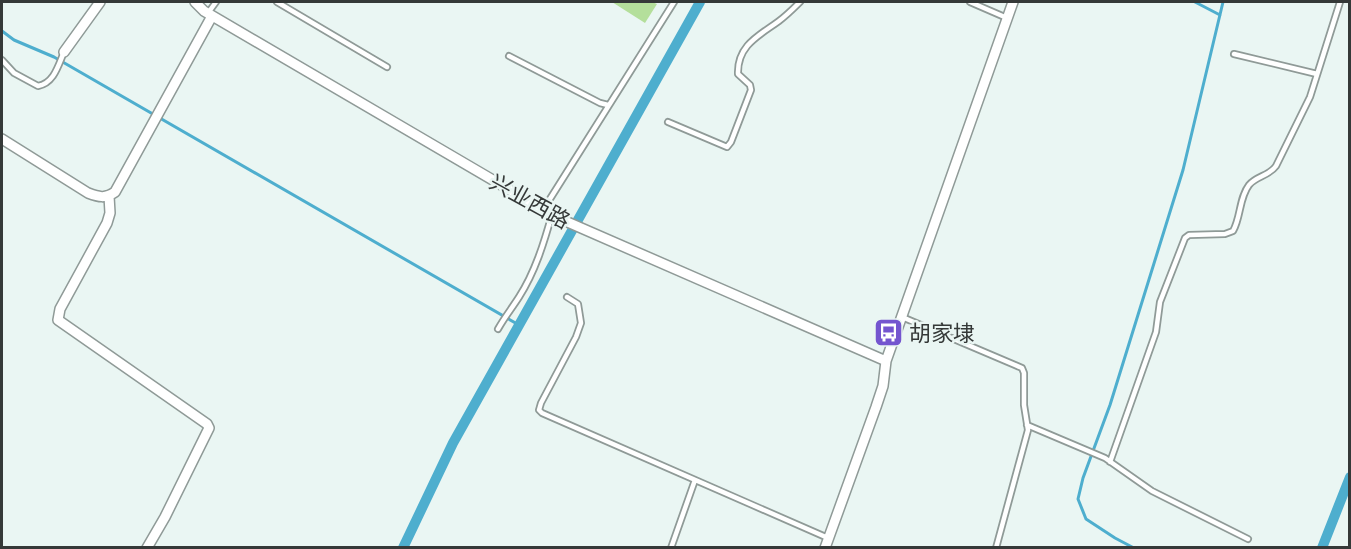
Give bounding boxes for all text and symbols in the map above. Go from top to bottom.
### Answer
street label: 兴业西路 [484,166,576,236]
bus stop icon: 胡家埭 [872,317,904,349]
place label: 胡家埭 [909,317,975,349]

